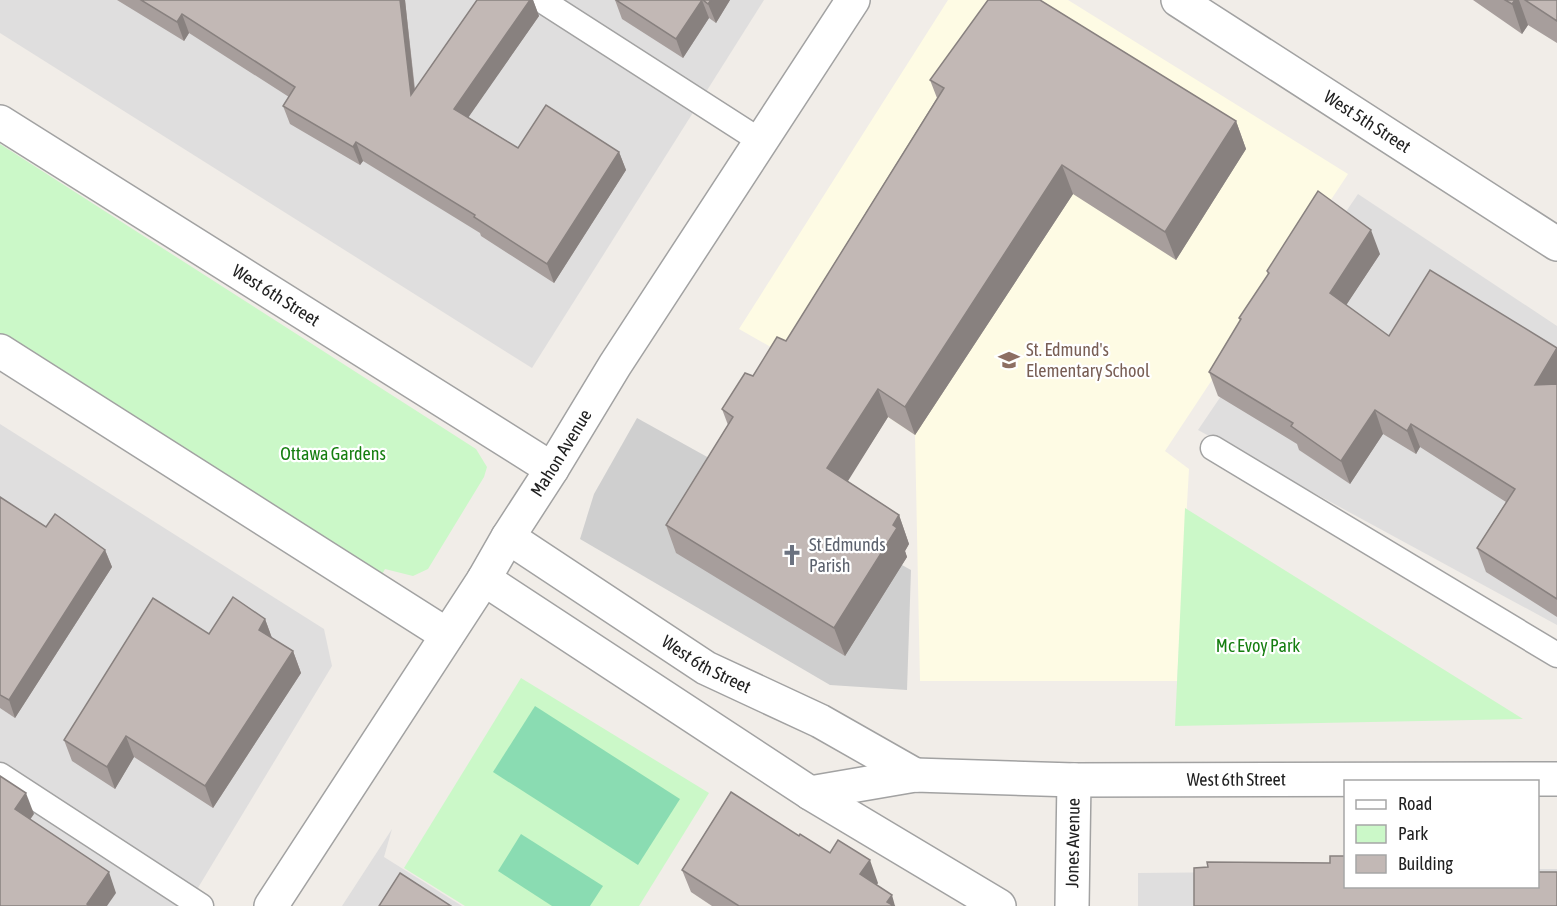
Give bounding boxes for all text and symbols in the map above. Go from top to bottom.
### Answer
street label: West 5th Street [1320,86,1415,157]
street label: West 6th Street [229,260,324,330]
place label: St. Edmund's Elementary School [1026,339,1150,381]
school or university icon: St. Edmund's Elementary School [997,348,1021,372]
street label: Mahon Avenue [526,405,596,500]
park label: Ottawa Gardens [280,443,386,464]
place label: St Edmunds Parish [809,534,886,576]
church icon: St Edmunds Parish [780,543,804,567]
street label: West 6th Street [658,631,754,697]
park label: Mc Evoy Park [1216,635,1300,656]
street label: West 6th Street [1187,769,1286,790]
legend [1344,780,1539,888]
text: Road [1398,793,1432,814]
street label: Jones Avenue [1061,798,1084,888]
text: Park [1398,823,1428,844]
text: Building [1398,853,1453,874]

